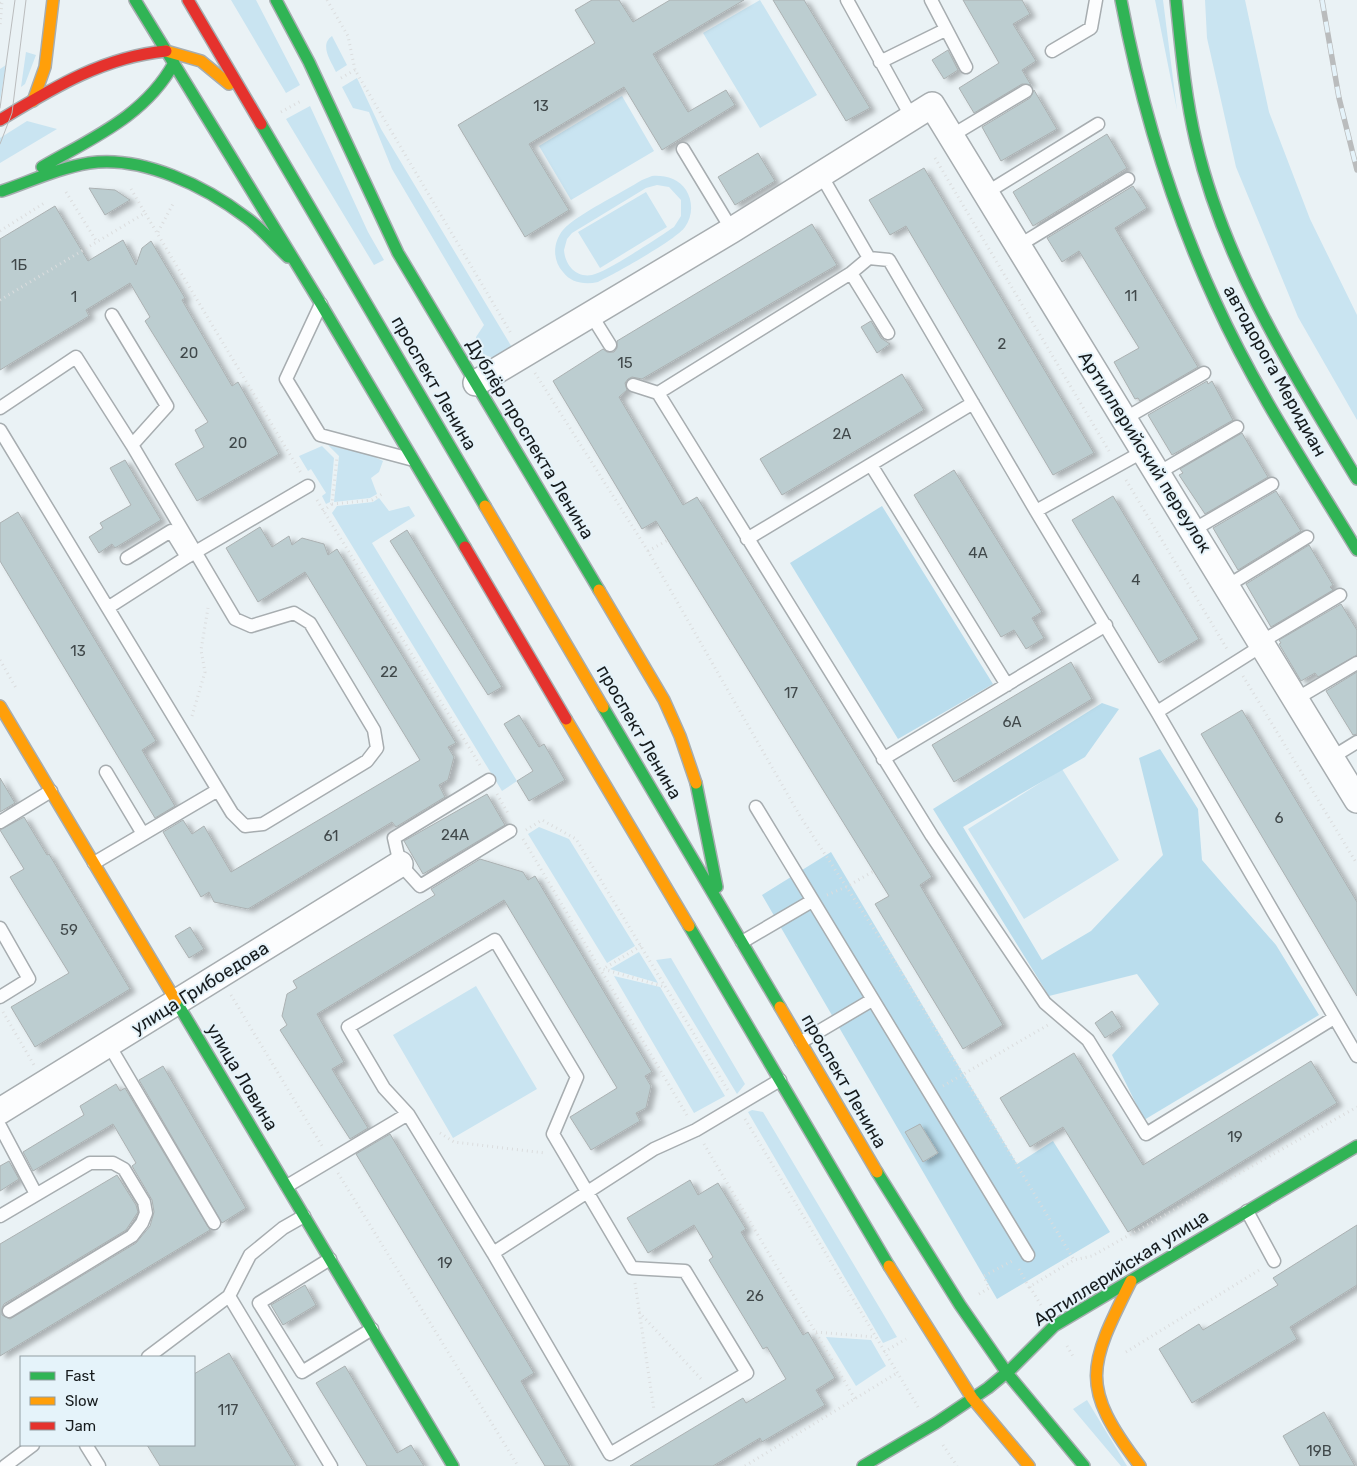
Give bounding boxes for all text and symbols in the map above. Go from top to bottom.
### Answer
house number: 13 [533,97,549,115]
house number: 1Б [11,256,27,274]
street label: автодорога Меридиан [1219,281,1331,461]
house number: 11 [1125,287,1137,305]
house number: 1 [71,288,77,306]
street label: проспект Ленина [387,312,481,454]
street label: Дублёр проспекта Ленина [461,335,599,543]
house number: 2 [998,335,1007,353]
house number: 20 [180,344,198,362]
street label: Артиллерийский переулок [1074,347,1216,557]
house number: 15 [617,354,633,372]
house number: 2А [833,425,851,443]
house number: 20 [229,434,247,452]
house number: 4А [968,544,988,562]
house number: 4 [1131,571,1141,589]
house number: 13 [70,642,86,660]
street label: проспект Ленина [592,661,686,803]
house number: 22 [380,663,398,681]
house number: 17 [784,684,798,702]
house number: 6А [1002,713,1022,731]
house number: 6 [1274,809,1284,827]
house number: 24А [441,826,469,844]
house number: 61 [323,827,339,845]
house number: 59 [60,921,78,939]
street label: улица Грибоедова [127,937,273,1039]
street label: проспект Ленина [797,1010,891,1152]
street label: улица Ловина [201,1019,283,1135]
house number: 19 [1227,1128,1243,1146]
street label: Артиллерийская улица [1029,1205,1213,1331]
house number: 19 [437,1254,453,1272]
house number: 26 [746,1287,764,1305]
legend [20,1356,195,1446]
text: Fast [65,1367,95,1385]
text: Slow [65,1392,98,1410]
house number: 117 [218,1401,239,1419]
text: Jam [65,1417,96,1435]
house number: 19В [1306,1442,1332,1460]

